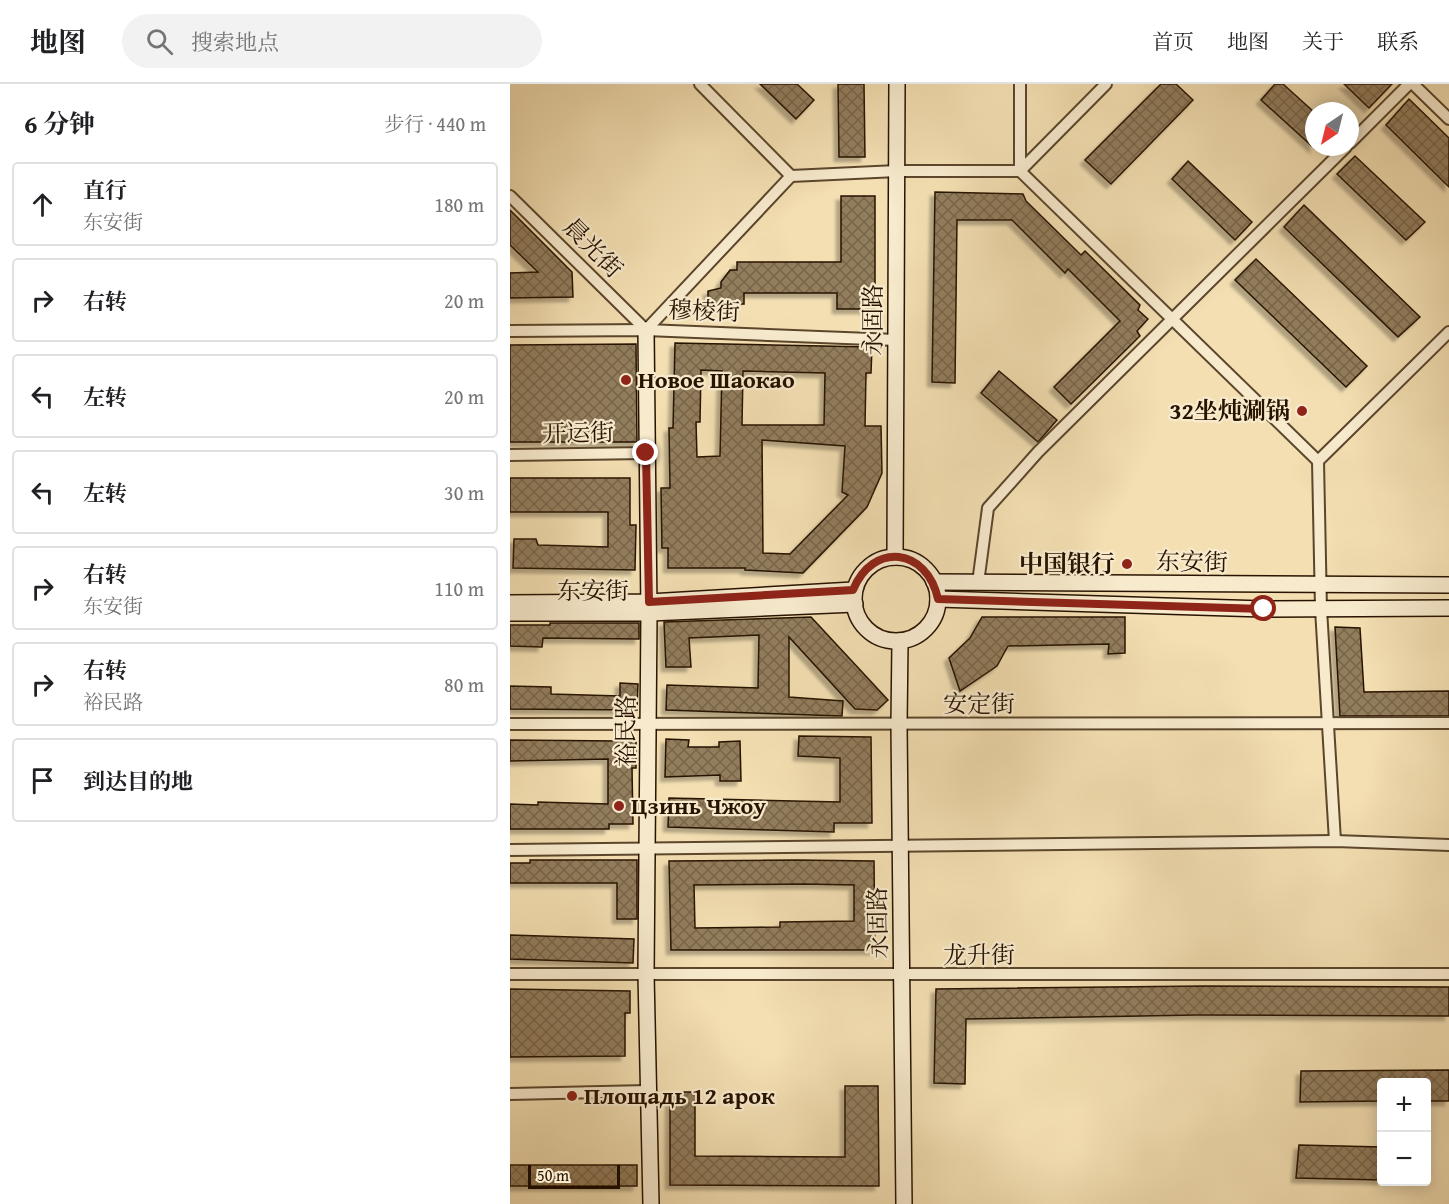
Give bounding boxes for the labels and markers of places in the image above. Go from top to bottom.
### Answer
place label: Новое Шаокао [638,362,795,397]
marker: Новое Шаокао [619,373,633,387]
place label: 32坐炖涮锅 [1169,393,1290,428]
marker: 32坐炖涮锅 [1295,404,1309,418]
place label: 中国银行 [1019,546,1115,581]
marker: 中国银行 [1120,557,1134,571]
place label: Цзинь Чжоу [631,788,766,823]
marker: Цзинь Чжоу [612,799,626,813]
place label: Площадь 12 арок [584,1078,775,1113]
marker: Площадь 12 арок [565,1089,579,1103]

